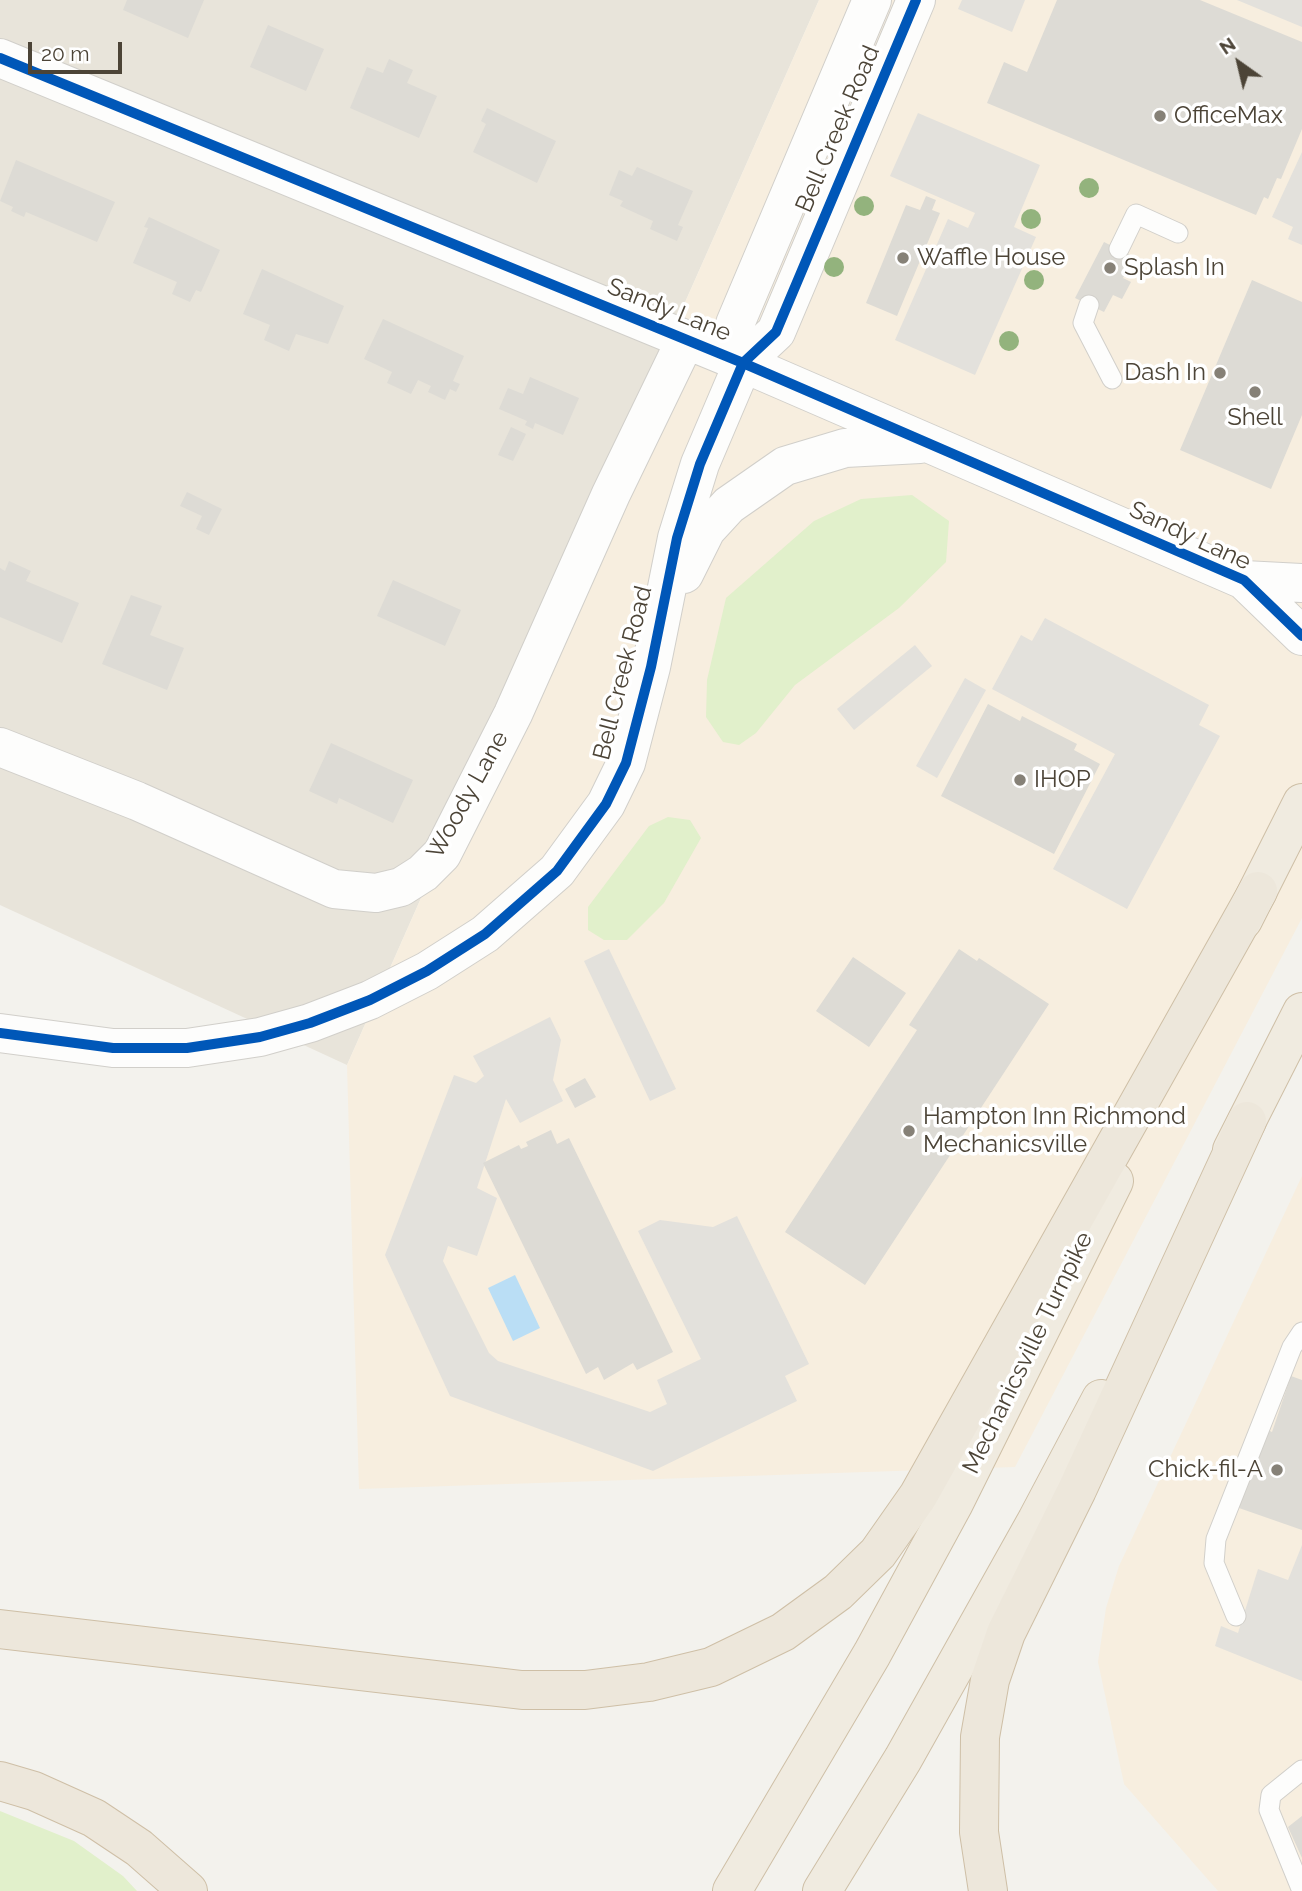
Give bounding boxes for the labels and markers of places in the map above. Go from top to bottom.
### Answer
place label: OfficeMax [1174,102,1283,130]
marker: OfficeMax [1152,108,1168,124]
place label: Waffle House [917,244,1065,272]
marker: Waffle House [895,250,911,266]
place label: Splash In [1124,254,1225,282]
marker: Splash In [1102,260,1118,276]
place label: Dash In [1124,359,1206,387]
marker: Dash In [1212,365,1228,381]
marker: Shell [1247,384,1263,400]
place label: Shell [1227,404,1283,432]
place label: IHOP [1034,766,1091,794]
marker: IHOP [1012,772,1028,788]
place label: Hampton Inn Richmond Mechanicsville [923,1103,1186,1159]
marker: Hampton Inn Richmond Mechanicsville [901,1123,917,1139]
place label: Chick-fil-A [1148,1456,1263,1484]
marker: Chick-fil-A [1269,1462,1285,1478]

